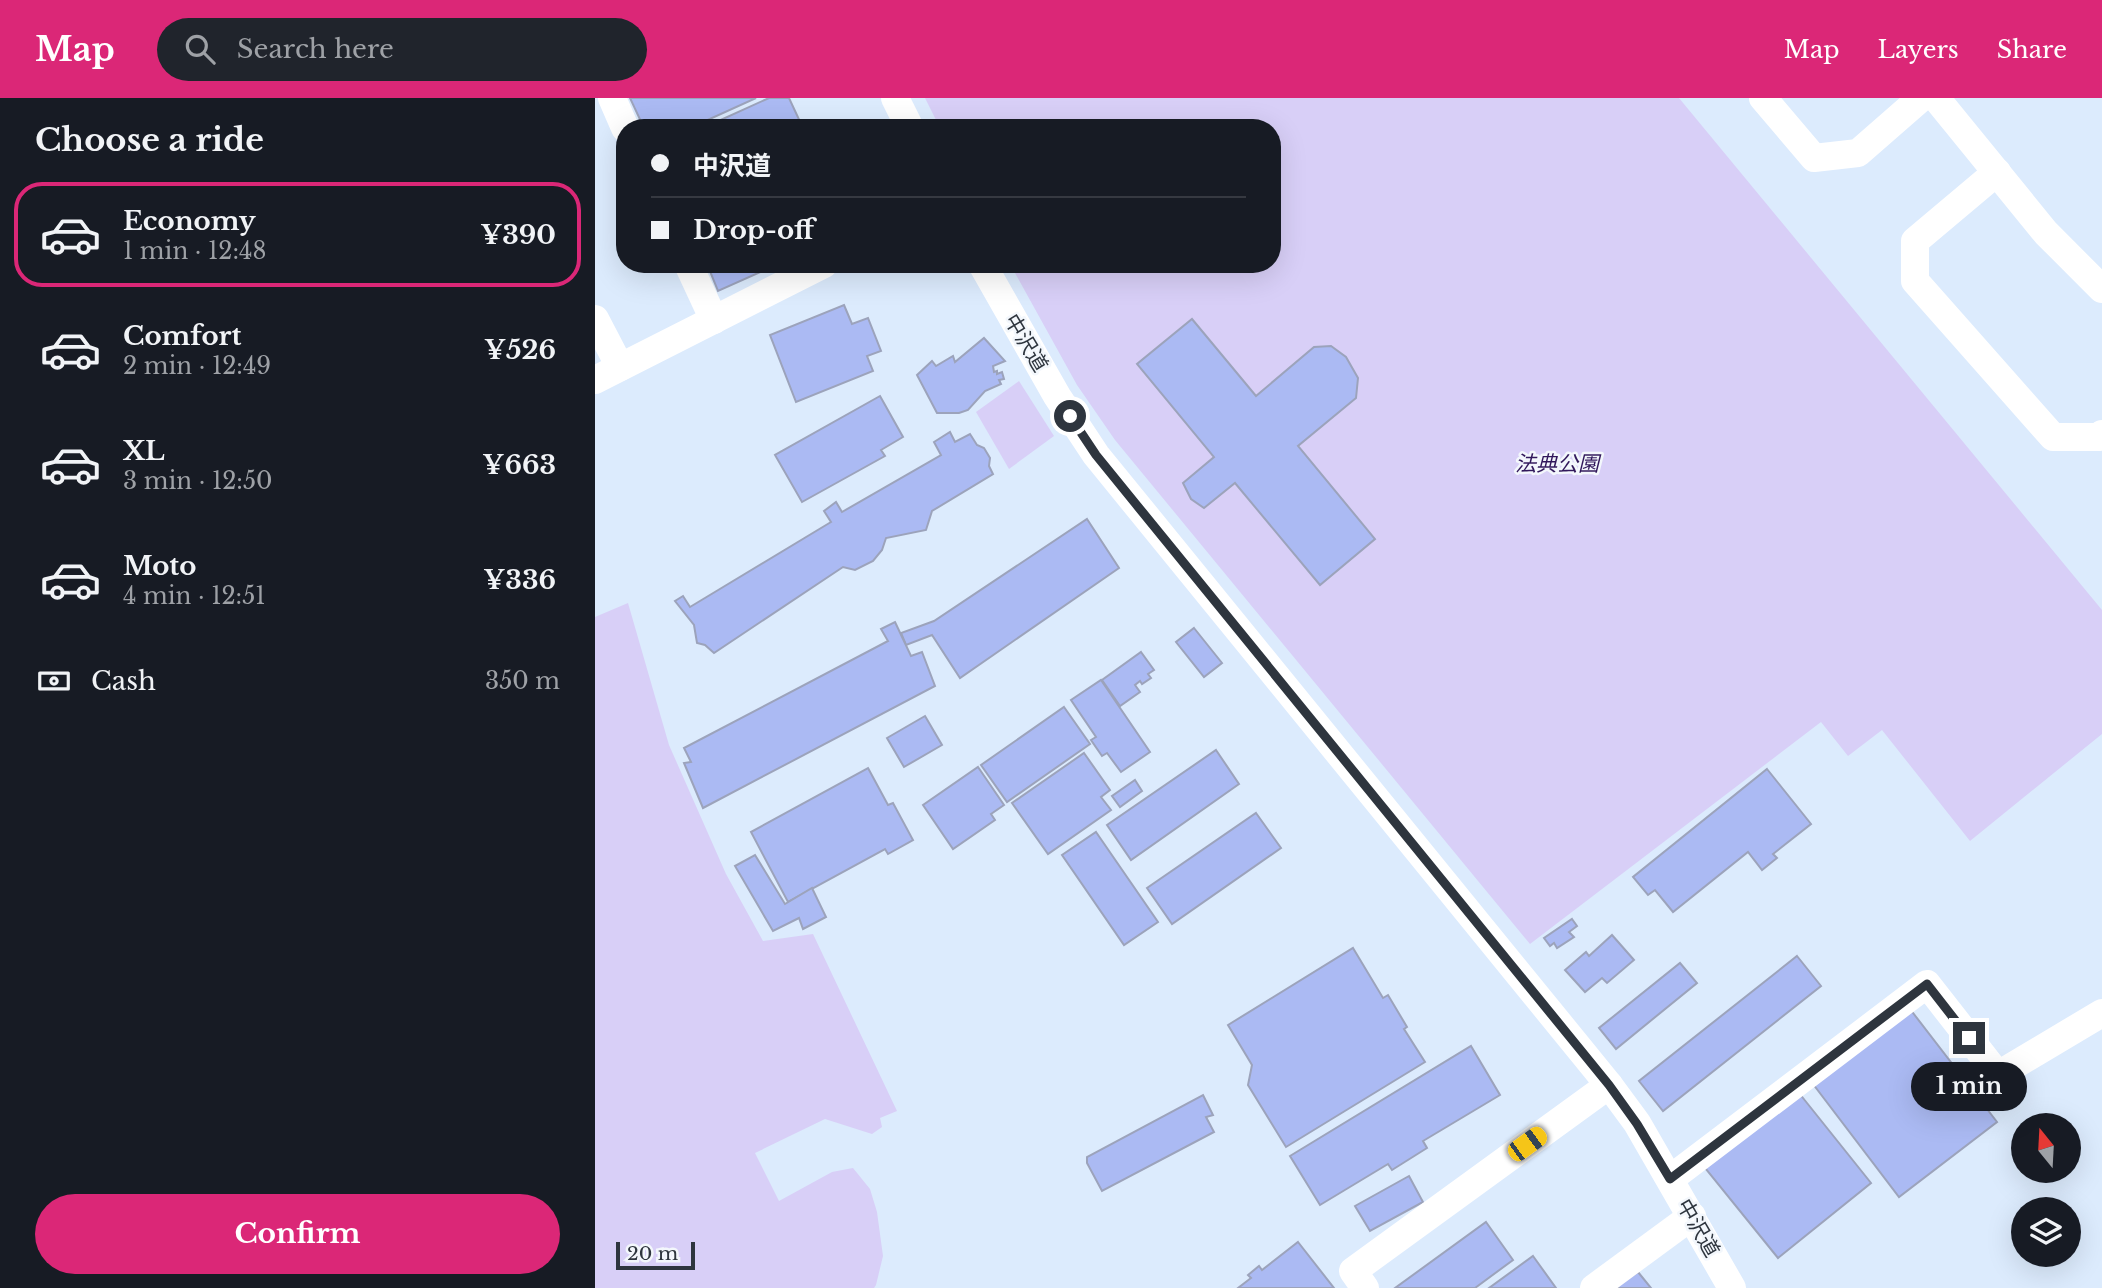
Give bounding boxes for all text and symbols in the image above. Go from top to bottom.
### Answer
search box [157,18,647,81]
text: Map [35,29,115,70]
icon: search [181,30,219,68]
text: Search here [237,33,394,65]
text: Map [1784,35,1840,64]
text: Layers [1878,35,1959,64]
text: Share [1997,35,2067,64]
text: Choose a ride [35,120,264,160]
text: 中沢道 [693,150,771,182]
icon: car [39,203,102,266]
text: Economy [123,205,256,237]
text: Drop-off [693,214,814,246]
text: ¥390 [480,219,556,251]
text: 1 min · 12:48 [123,237,266,265]
street label: 中沢道 [999,309,1053,377]
icon: car [39,318,102,381]
text: Comfort [123,320,241,352]
text: ¥526 [484,334,556,366]
text: 2 min · 12:49 [123,352,271,380]
route start [1054,400,1086,432]
icon: car [39,433,102,496]
text: XL [123,435,165,467]
text: ¥663 [482,449,556,481]
park label: 法典公園 [1515,451,1602,477]
text: 3 min · 12:50 [123,467,272,495]
icon: car [39,548,102,611]
text: Moto [123,550,196,582]
text: ¥336 [483,564,556,596]
text: 4 min · 12:51 [123,582,266,610]
icon: cash [35,662,73,700]
text: Cash [91,665,156,697]
text: 350 m [485,667,560,695]
route end [1953,1022,1985,1054]
callout: 1 min [1911,1062,2027,1112]
text: 1 min [1936,1072,2002,1100]
north arrow [2011,1113,2081,1183]
map controls [2011,1113,2081,1267]
car [1504,1123,1551,1165]
button: Confirm [35,1194,560,1274]
street label: 中沢道 [1671,1194,1725,1262]
button: layers [2011,1197,2081,1267]
scale bar [616,1239,695,1271]
text: 20 m [627,1242,678,1265]

